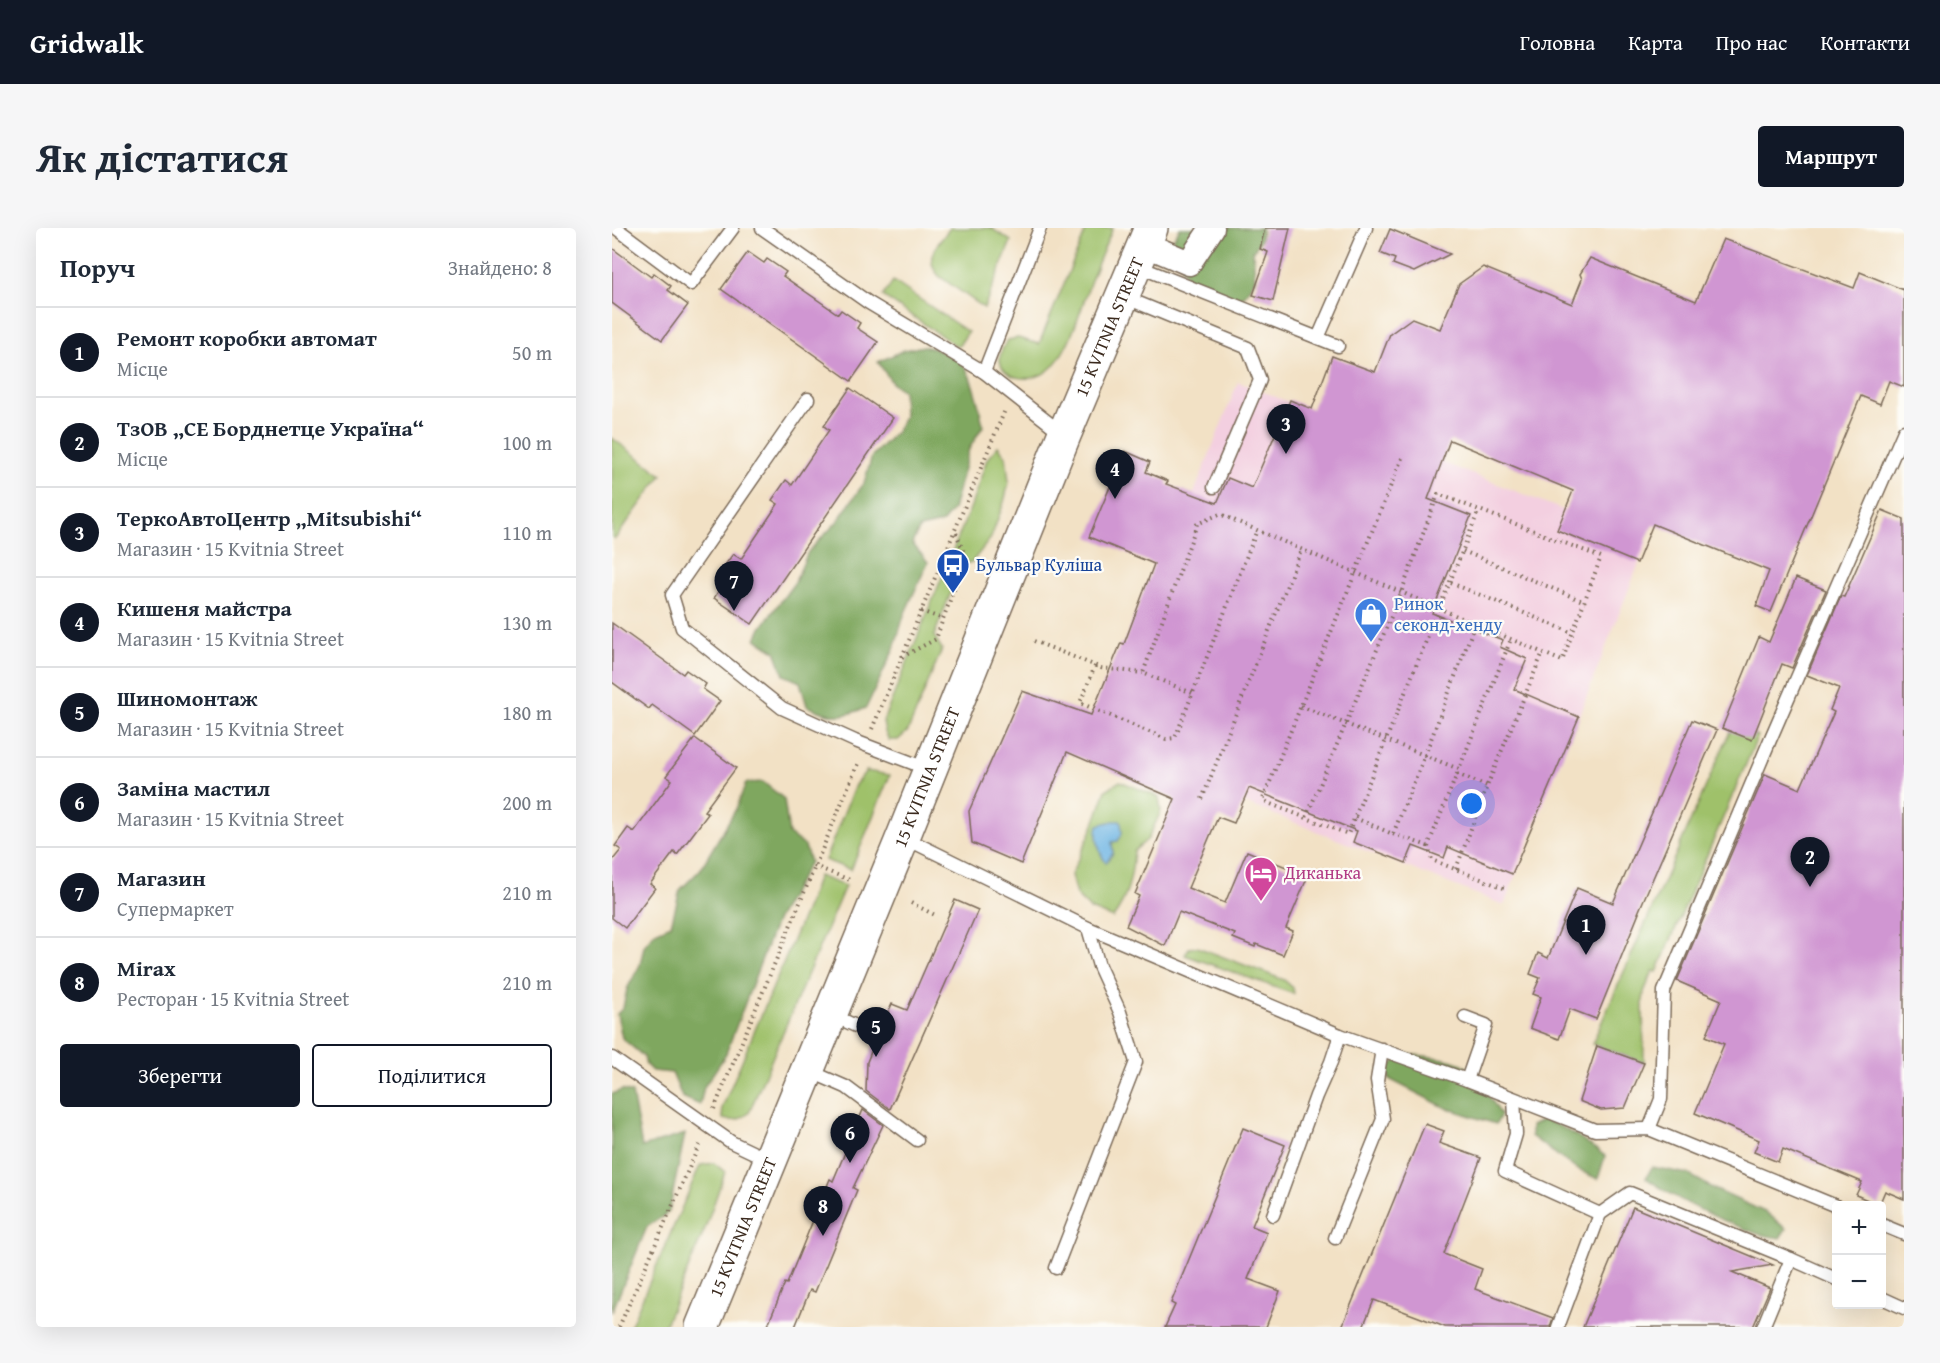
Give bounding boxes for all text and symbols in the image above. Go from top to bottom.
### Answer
text: Gridwalk [30,22,143,63]
text: Головна [1520,27,1595,58]
text: Карта [1628,27,1683,58]
text: Про нас [1716,27,1787,58]
text: Контакти [1820,27,1910,58]
text: Як дістатися [36,126,288,187]
button: Маршрут [1758,126,1904,187]
text: Поруч [60,248,135,287]
text: Знайдено: 8 [448,253,552,282]
street label: 15 KVITNIA STREET [1068,253,1150,401]
text: Ремонт коробки автомат [117,322,377,354]
text: 1 [74,338,85,367]
text: 50 m [512,338,552,367]
text: Місце [117,354,168,383]
pin: 3 [1266,404,1306,454]
text: ТзОВ „СЕ Борднетце Україна“ [117,412,424,444]
text: 2 [74,428,85,457]
text: 100 m [502,428,552,457]
text: Місце [117,444,168,473]
pin: 4 [1096,450,1134,499]
text: ТеркоАвтоЦентр „Mitsubishi“ [117,502,422,534]
text: 3 [74,518,85,547]
text: 110 m [502,518,552,547]
text: Магазин · 15 Kvitnia Street [117,534,344,563]
bus stop icon: Бульвар Куліша [935,547,971,594]
place label: Бульвар Куліша [976,551,1103,578]
pin: 7 [714,562,754,611]
place label: Ринок секонд-хенду [1394,590,1502,638]
text: Кишеня майстра [117,592,292,624]
shop icon: Ринок секонд-хенду [1353,596,1389,643]
text: 4 [74,608,85,637]
text: 130 m [502,608,552,637]
text: Магазин · 15 Kvitnia Street [117,624,344,653]
text: Шиномонтаж [117,682,257,714]
text: 5 [74,698,85,727]
text: 180 m [502,698,552,727]
street label: 15 KVITNIA STREET [886,703,967,851]
text: Магазин · 15 Kvitnia Street [117,714,344,743]
text: Заміна мастил [117,772,270,804]
text: 6 [74,788,85,817]
text: 200 m [502,788,552,817]
your location [1457,789,1486,818]
text: Магазин · 15 Kvitnia Street [117,804,344,833]
pin: 2 [1790,838,1830,887]
hotel icon: Диканька [1243,855,1279,902]
place label: Диканька [1283,859,1362,886]
text: Магазин [117,862,206,894]
text: 7 [74,878,85,907]
text: 210 m [502,878,552,907]
text: Супермаркет [117,894,234,923]
pin: 1 [1566,906,1606,955]
text: Mirax [117,952,176,984]
text: 8 [74,968,85,997]
text: 210 m [502,968,552,997]
text: Ресторан · 15 Kvitnia Street [117,984,349,1013]
pin: 5 [856,1008,896,1057]
button: Зберегти [60,1044,300,1107]
button: Поділитися [312,1044,552,1107]
pin: 6 [830,1114,870,1163]
street label: 15 KVITNIA STREET [702,1153,783,1301]
pin: 8 [804,1186,842,1236]
map controls [1832,1201,1886,1309]
button: + [1832,1201,1886,1255]
button: − [1832,1255,1886,1309]

